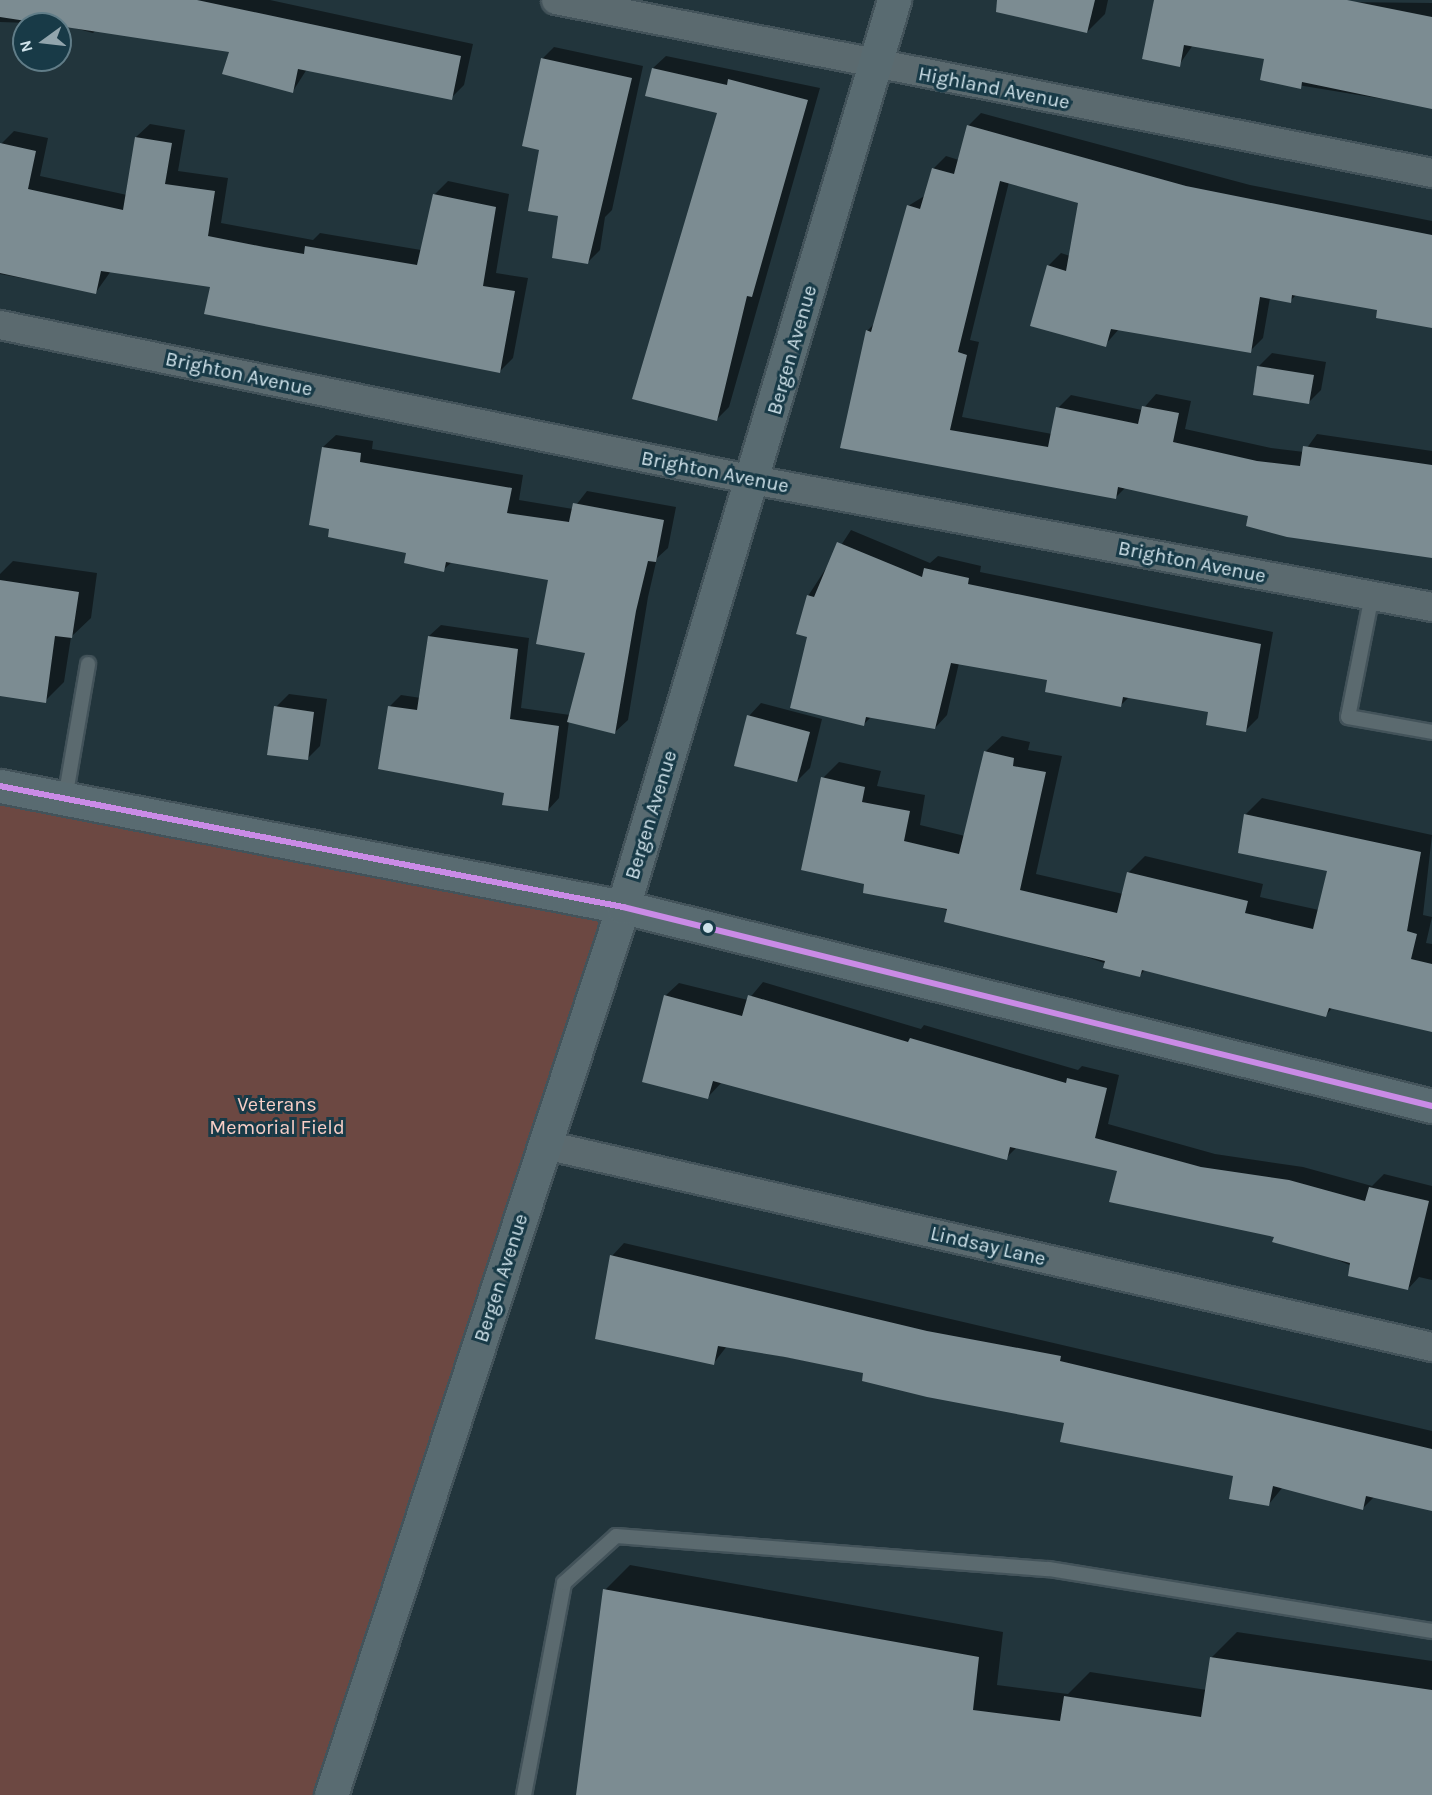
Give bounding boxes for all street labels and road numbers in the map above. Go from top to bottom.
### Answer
street label: Highland Avenue [916,62,1072,114]
street label: Bergen Avenue [762,282,822,418]
street label: Brighton Avenue [163,347,315,401]
street label: Brighton Avenue [639,446,791,498]
street label: Brighton Avenue [1116,536,1268,588]
street label: Bergen Avenue [620,748,682,882]
street label: Bergen Avenue [469,1211,533,1345]
street label: Lindsay Lane [928,1221,1048,1271]

